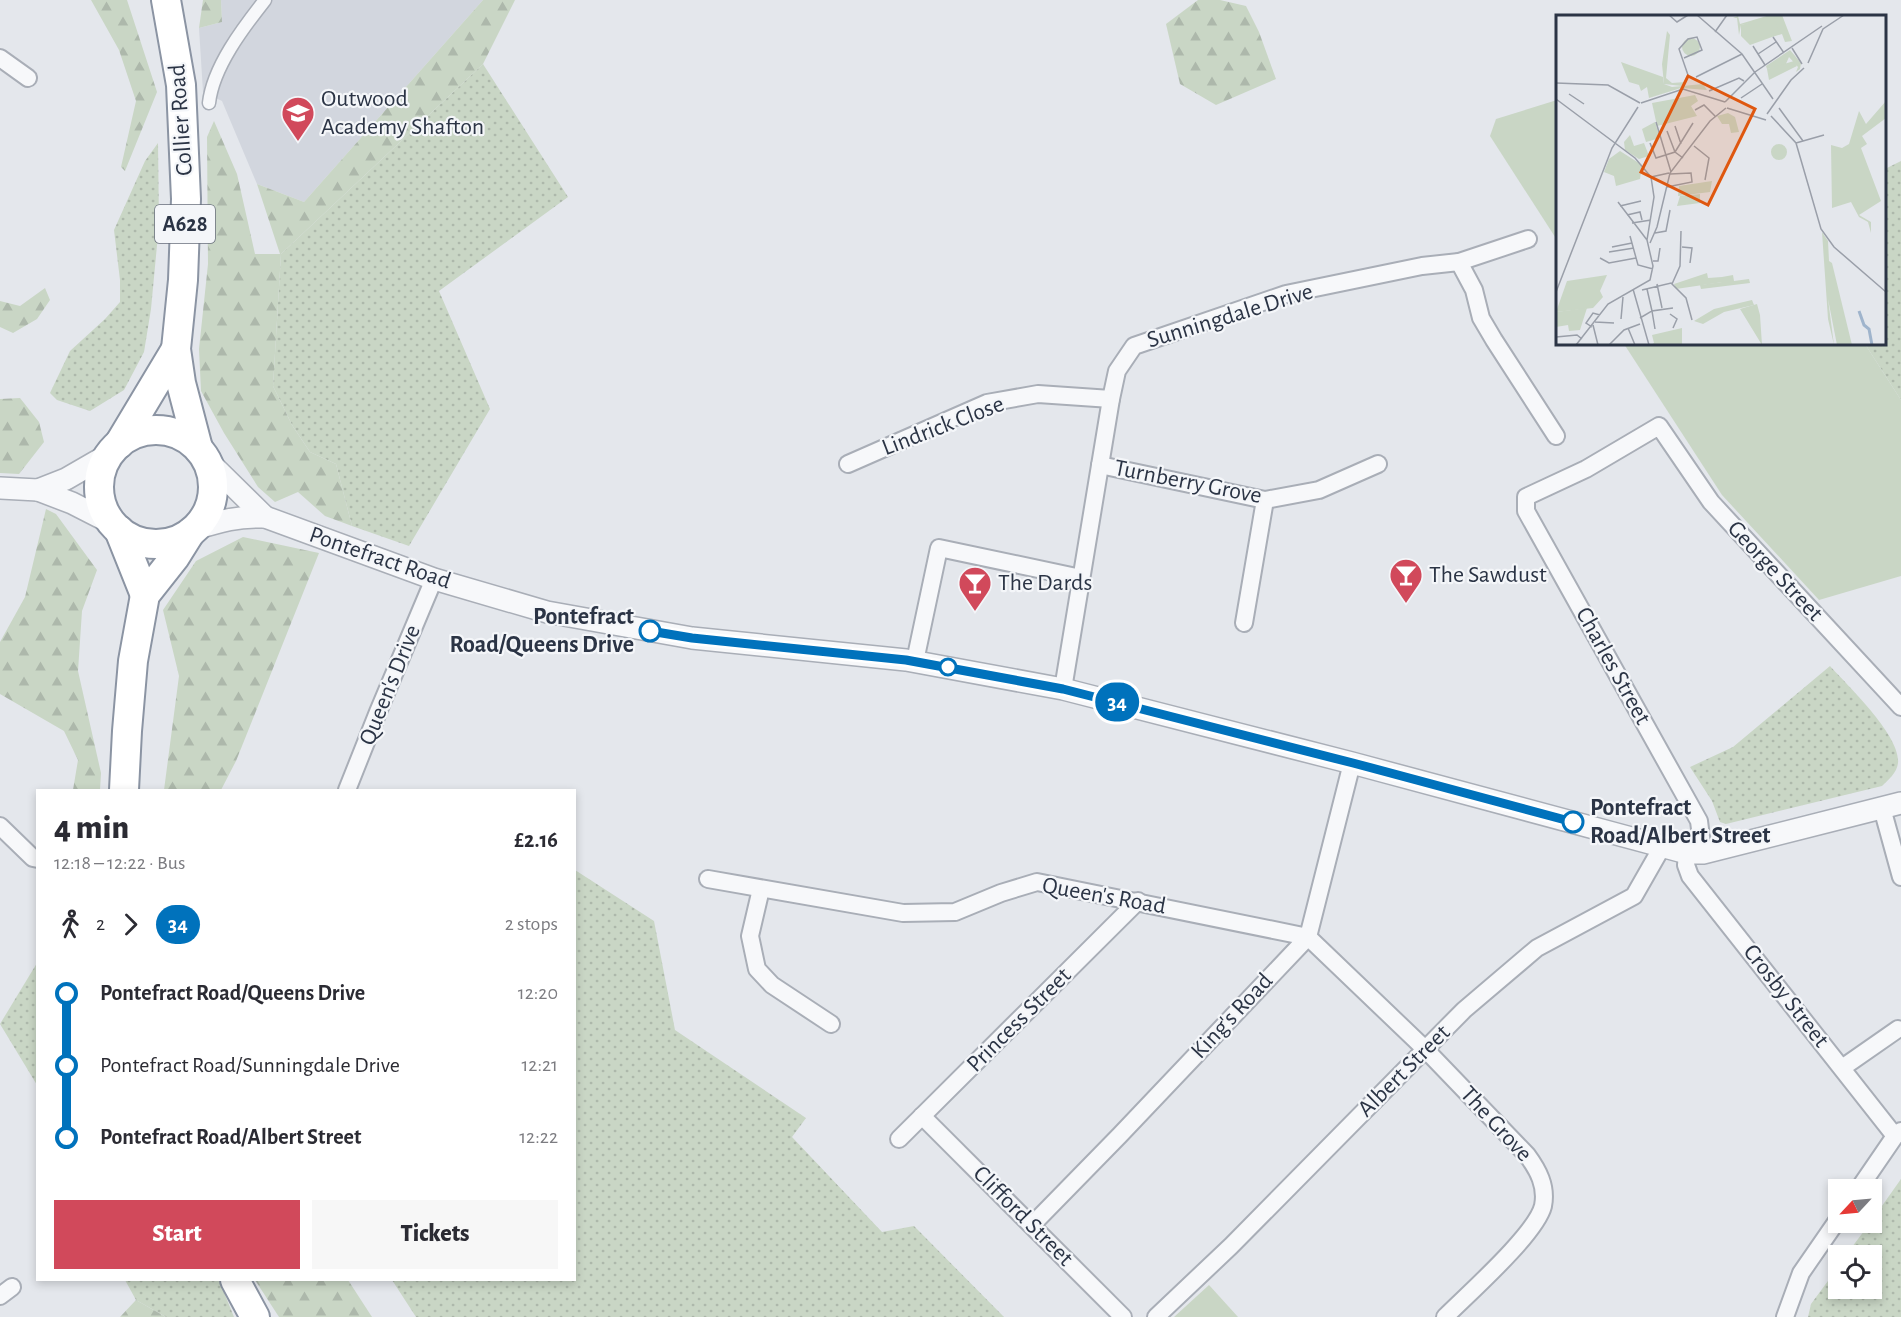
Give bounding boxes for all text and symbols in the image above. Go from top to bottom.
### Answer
inset map [1556,15,1886,345]
street label: Collier Road [165,63,197,177]
place label: Outwood Academy Shafton [321,87,484,139]
school or university icon: Outwood Academy Shafton [280,95,316,142]
road number: A628 [155,205,215,243]
street label: Sunningdale Drive [1144,279,1316,353]
street label: Lindrick Close [879,392,1007,460]
street label: Turnberry Grove [1112,456,1264,508]
street label: George Street [1723,516,1827,626]
street label: Pontefract Road [306,523,454,593]
bar icon: The Sawdust [1388,557,1424,604]
place label: The Sawdust [1429,563,1547,587]
bar icon: The Dards [957,565,993,612]
place label: The Dards [998,571,1092,595]
street label: Charles Street [1571,603,1655,729]
place label: Pontefract Road/Queens Drive [450,605,634,657]
marker: Pontefract Road/Queens Drive [639,620,661,642]
street label: Queen's Drive [355,621,425,749]
unlabelled marker [939,658,957,676]
line badge: 34 [1090,682,1144,722]
text: 34 [1107,692,1127,713]
place label: Pontefract Road/Albert Street [1590,796,1770,848]
marker: Pontefract Road/Albert Street [1562,811,1584,833]
text: 4 min [54,812,129,845]
text: £2.16 [514,829,558,851]
text: 12:18 – 12:22 · Bus [54,853,185,873]
street label: Queen's Road [1040,873,1168,919]
icon: walk [54,908,87,941]
icon: forward [114,908,147,941]
text: 2 [96,914,105,934]
text: 34 [168,914,188,935]
text: 2 stops [505,914,558,934]
street label: Crosby Street [1739,940,1834,1052]
street label: Princess Street [962,963,1076,1077]
street label: King's Road [1187,969,1277,1063]
text: Pontefract Road/Queens Drive [100,982,365,1004]
text: 12:20 [518,983,558,1003]
street label: Albert Street [1353,1020,1455,1122]
text: Pontefract Road/Sunningdale Drive [100,1054,400,1076]
text: 12:21 [521,1055,558,1075]
street label: The Grove [1456,1082,1536,1166]
text: Pontefract Road/Albert Street [100,1126,361,1148]
text: 12:22 [519,1127,558,1147]
street label: Clifford Street [968,1161,1078,1271]
north arrow [1828,1179,1882,1233]
map controls [1828,1179,1882,1299]
button: Start [54,1200,300,1269]
button: Tickets [312,1200,558,1269]
button: locate [1828,1245,1882,1299]

